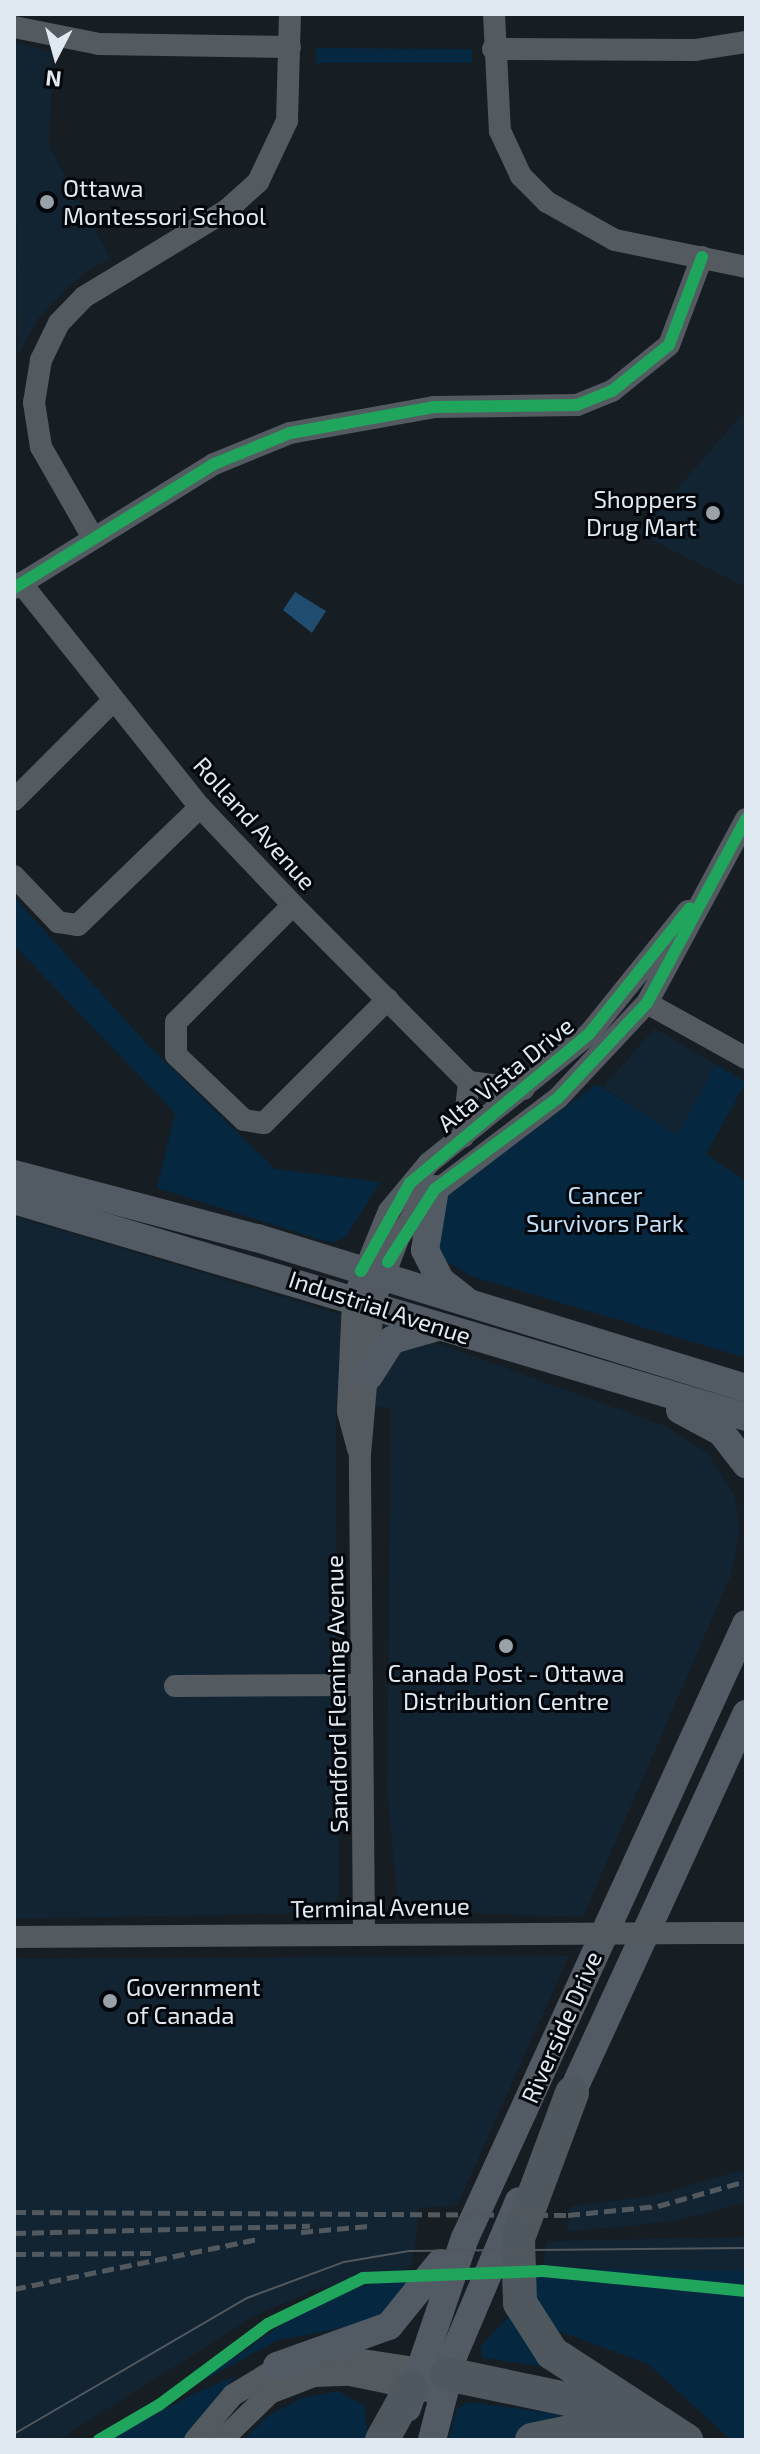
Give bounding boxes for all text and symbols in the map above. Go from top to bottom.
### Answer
north arrow [16,16,96,96]
text: N [44,66,63,94]
place label: Ottawa Montessori School [63,174,266,230]
marker: Ottawa Montessori School [38,193,56,211]
place label: Shoppers Drug Mart [586,485,697,541]
marker: Shoppers Drug Mart [704,504,722,522]
street label: Rolland Avenue [188,750,322,896]
street label: Alta Vista Drive [431,1010,579,1138]
park label: Cancer Survivors Park [526,1181,684,1237]
street label: Industrial Avenue [285,1264,475,1350]
street label: Sandford Fleming Avenue [319,1555,353,1833]
marker: Canada Post - Ottawa Distribution Centre [497,1637,515,1655]
place label: Canada Post - Ottawa Distribution Centre [387,1659,625,1715]
street label: Terminal Avenue [289,1891,471,1923]
street label: Riverside Drive [515,1947,607,2107]
place label: Government of Canada [126,1973,261,2029]
marker: Government of Canada [101,1992,119,2010]

